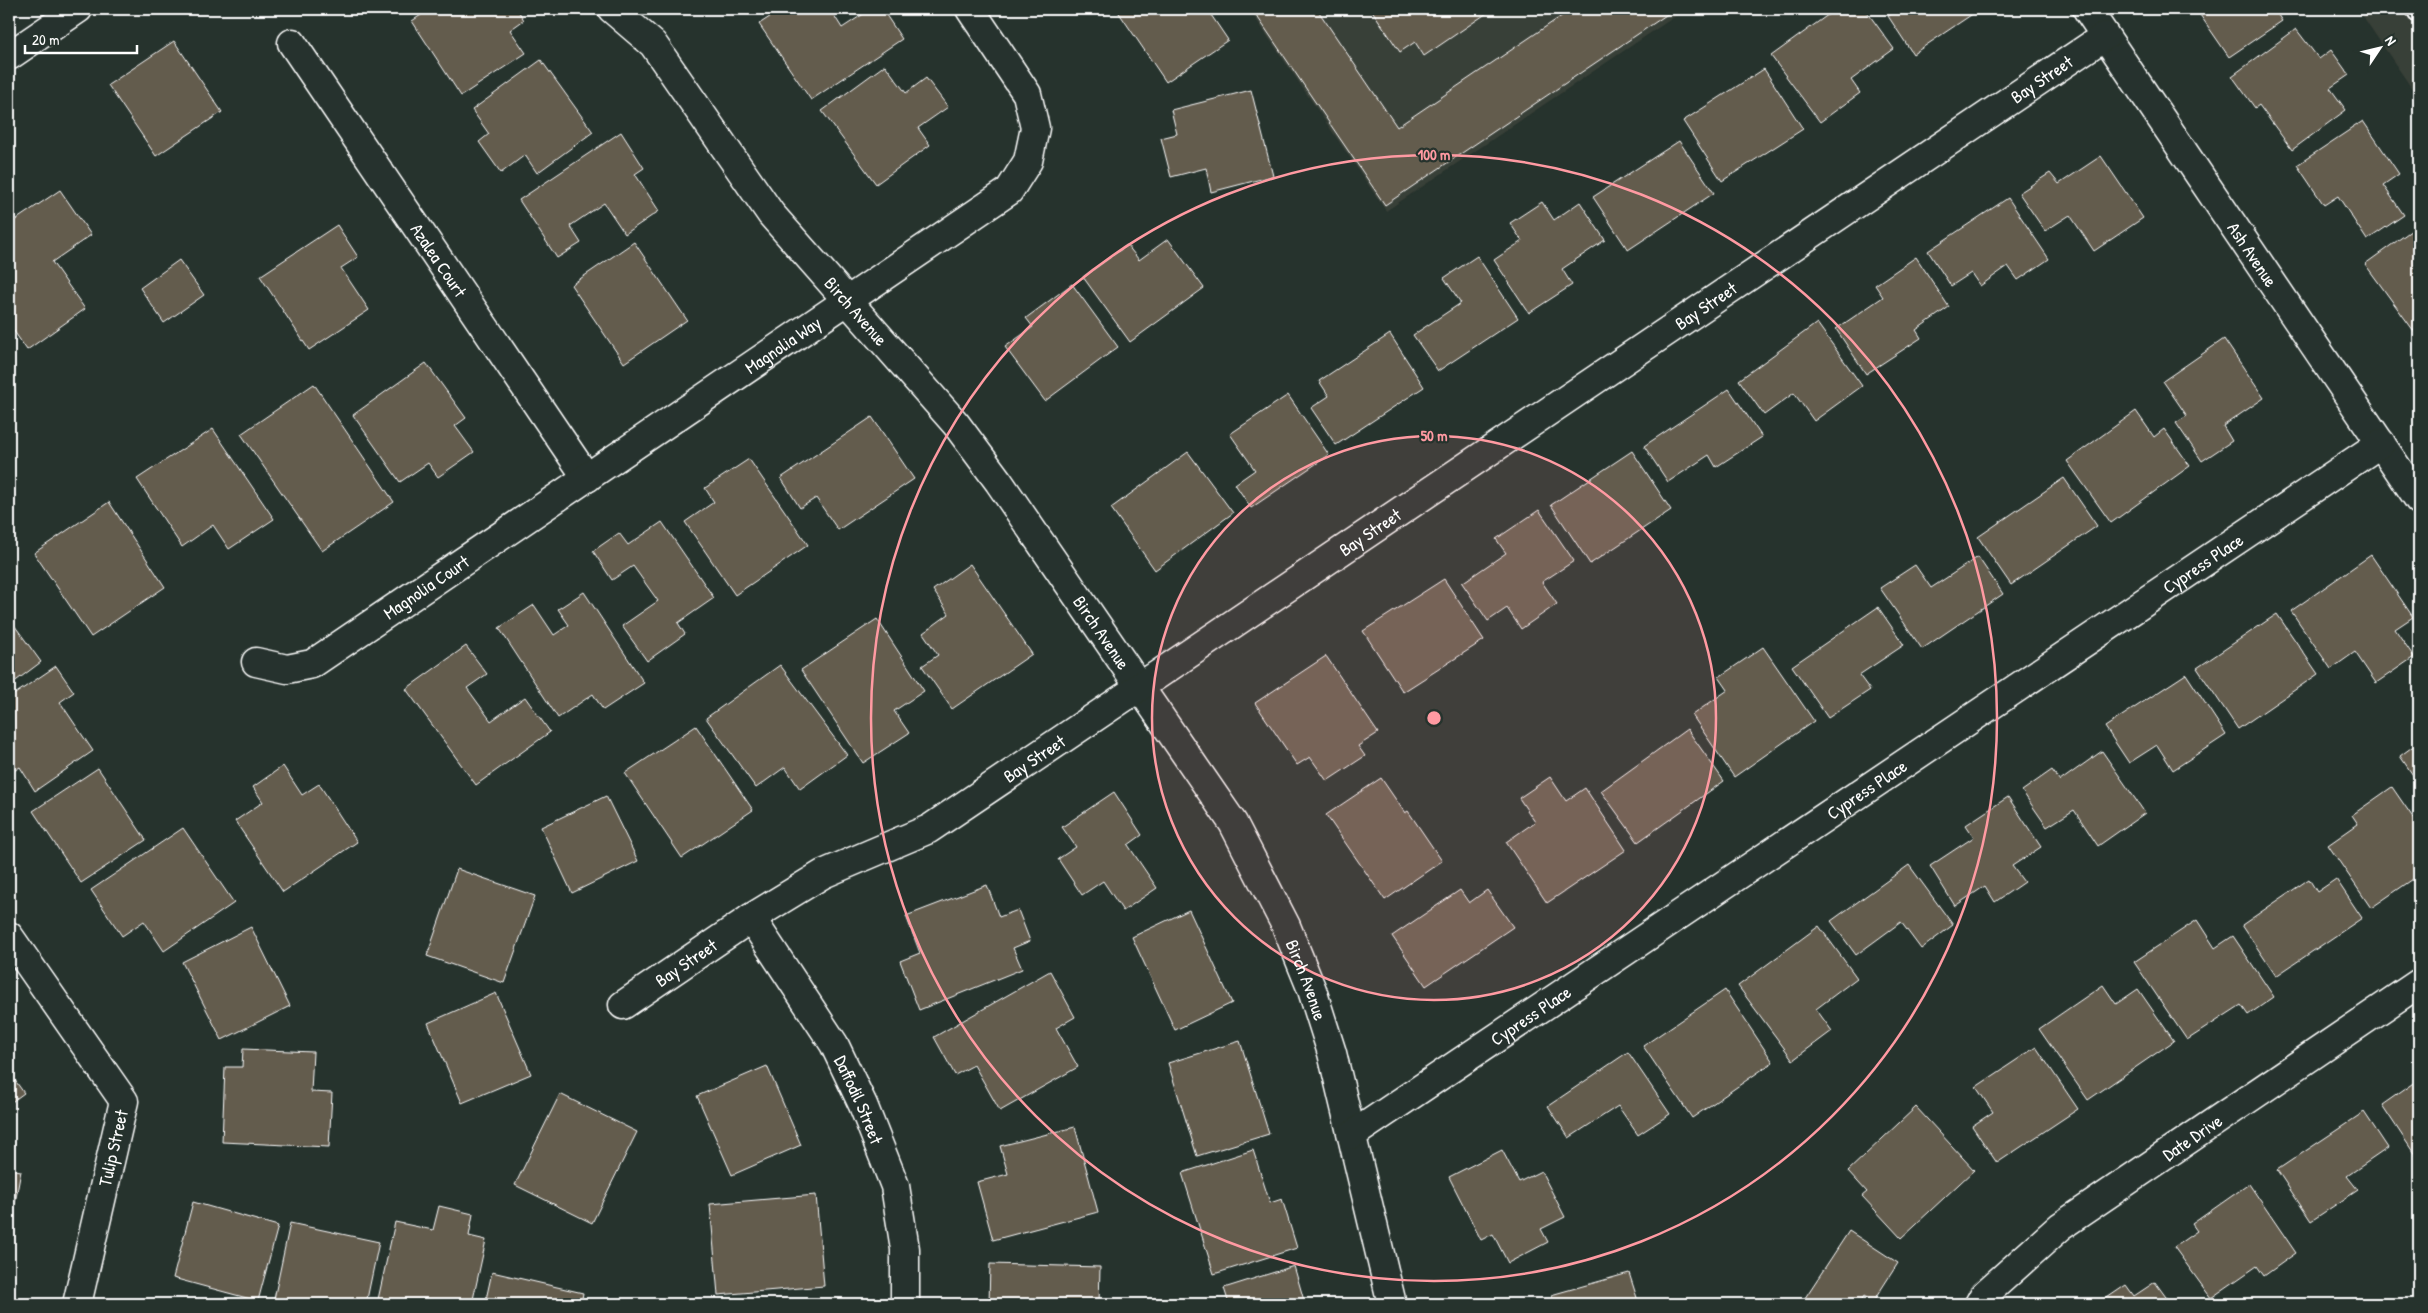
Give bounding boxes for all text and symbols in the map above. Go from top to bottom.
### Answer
scale bar [25,22,138,54]
north arrow [2356,22,2406,72]
text: 20 m [32,29,59,50]
text: N [2381,32,2401,49]
street label: Bay Street [2005,49,2078,109]
text: 100 m [1418,144,1450,165]
street label: Ash Avenue [2222,217,2284,291]
street label: Azalea Court [405,218,473,302]
street label: Birch Avenue [819,271,894,351]
street label: Bay Street [1670,275,1742,335]
street label: Magnolia Way [740,310,826,379]
text: 50 m [1421,425,1447,446]
street label: Bay Street [1334,501,1406,562]
street label: Cypress Place [2157,527,2248,599]
street label: Magnolia Court [378,548,474,625]
street label: Birch Avenue [1068,590,1136,674]
centre of rings [1425,709,1443,727]
street label: Bay Street [998,728,1071,788]
street label: Cypress Place [1821,753,1912,825]
street label: Bay Street [650,932,722,992]
street label: Birch Avenue [1280,936,1333,1023]
street label: Cypress Place [1485,979,1576,1051]
street label: Daffodil Street [829,1051,890,1148]
street label: Tulip Street [92,1106,134,1189]
street label: Date Drive [2157,1108,2227,1166]

